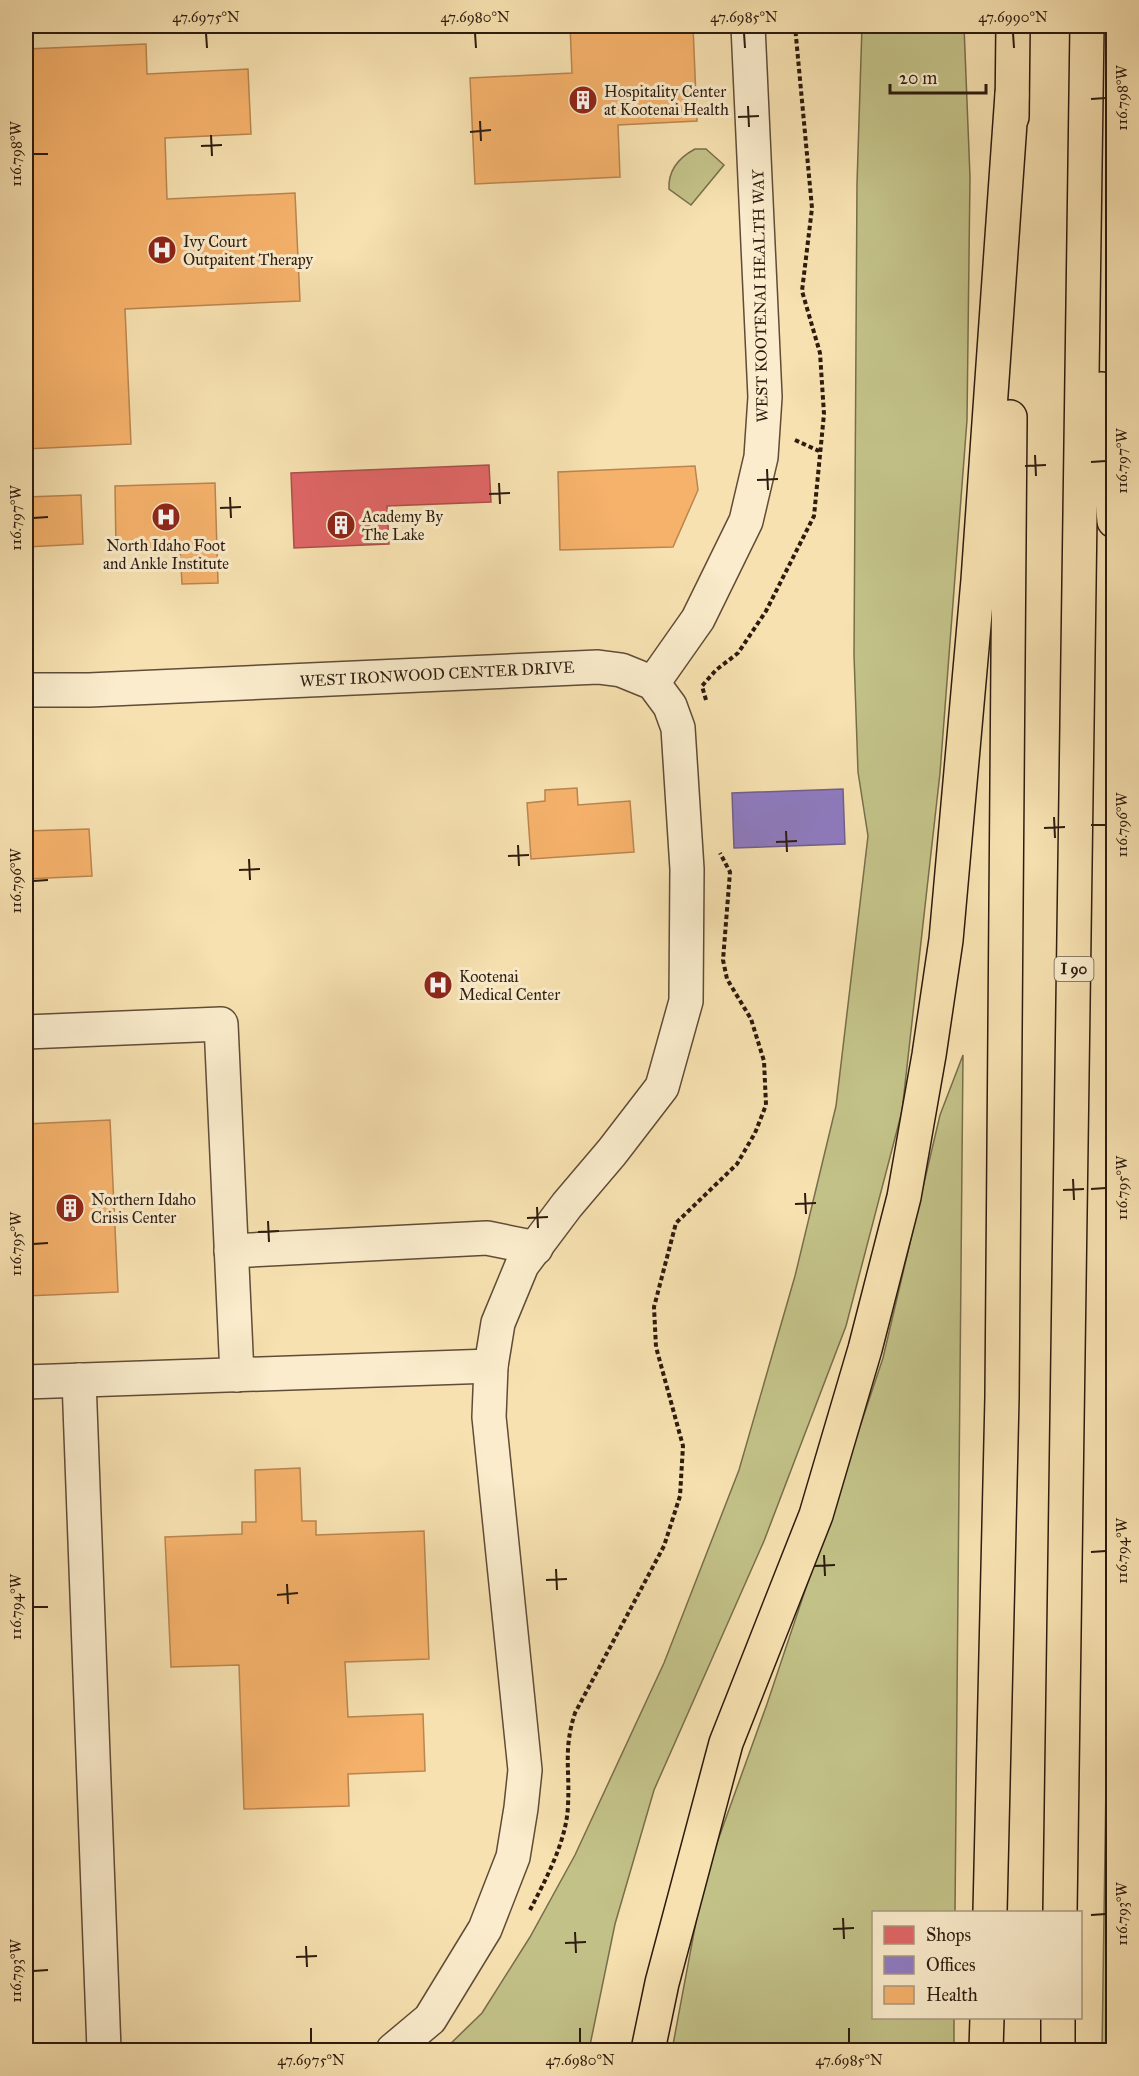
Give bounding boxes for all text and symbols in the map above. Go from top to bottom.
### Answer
text: 47.6975°N [172,8,240,26]
text: 47.6980°N [440,8,510,26]
text: 47.6985°N [710,8,778,26]
text: 47.6990°N [978,8,1048,26]
scale bar [890,57,986,95]
text: 116.798°W [1113,65,1131,131]
text: 20 m [899,67,937,89]
place label: Hospitality Center at Kootenai Health [604,82,729,119]
building icon: Hospitality Center at Kootenai Health [567,84,599,116]
text: 116.798°W [7,121,25,187]
street label: WEST KOOTENAI HEALTH WAY [748,168,772,423]
place label: Ivy Court Outpaitent Therapy [183,232,314,269]
hospital icon: Ivy Court Outpaitent Therapy [146,234,178,266]
text: 116.797°W [1113,428,1131,494]
text: 116.797°W [7,485,25,551]
hospital icon: North Idaho Foot and Ankle Institute [150,501,182,533]
place label: Academy By The Lake [361,507,443,544]
building icon: Academy By The Lake [325,509,357,541]
place label: North Idaho Foot and Ankle Institute [103,536,229,573]
street label: WEST IRONWOOD CENTER DRIVE [299,657,575,691]
text: 116.796°W [1113,792,1131,858]
text: 116.796°W [7,848,25,914]
road number: I 90 [1054,957,1094,981]
place label: Kootenai Medical Center [459,967,560,1004]
hospital icon: Kootenai Medical Center [422,969,454,1001]
text: 116.795°W [1113,1155,1131,1220]
place label: Northern Idaho Crisis Center [91,1190,196,1227]
building icon: Northern Idaho Crisis Center [54,1192,86,1224]
text: 116.795°W [7,1211,25,1276]
text: 116.794°W [1113,1517,1131,1584]
text: 116.794°W [7,1573,25,1640]
text: 116.793°W [1113,1882,1131,1946]
legend [872,1911,1082,2019]
text: Shops [926,1924,971,1946]
text: 116.793°W [7,1939,25,2003]
text: Offices [926,1954,976,1976]
text: Health [926,1984,978,2006]
text: 47.6975°N [277,2051,345,2069]
text: 47.6980°N [545,2051,615,2069]
text: 47.6985°N [815,2051,883,2069]

